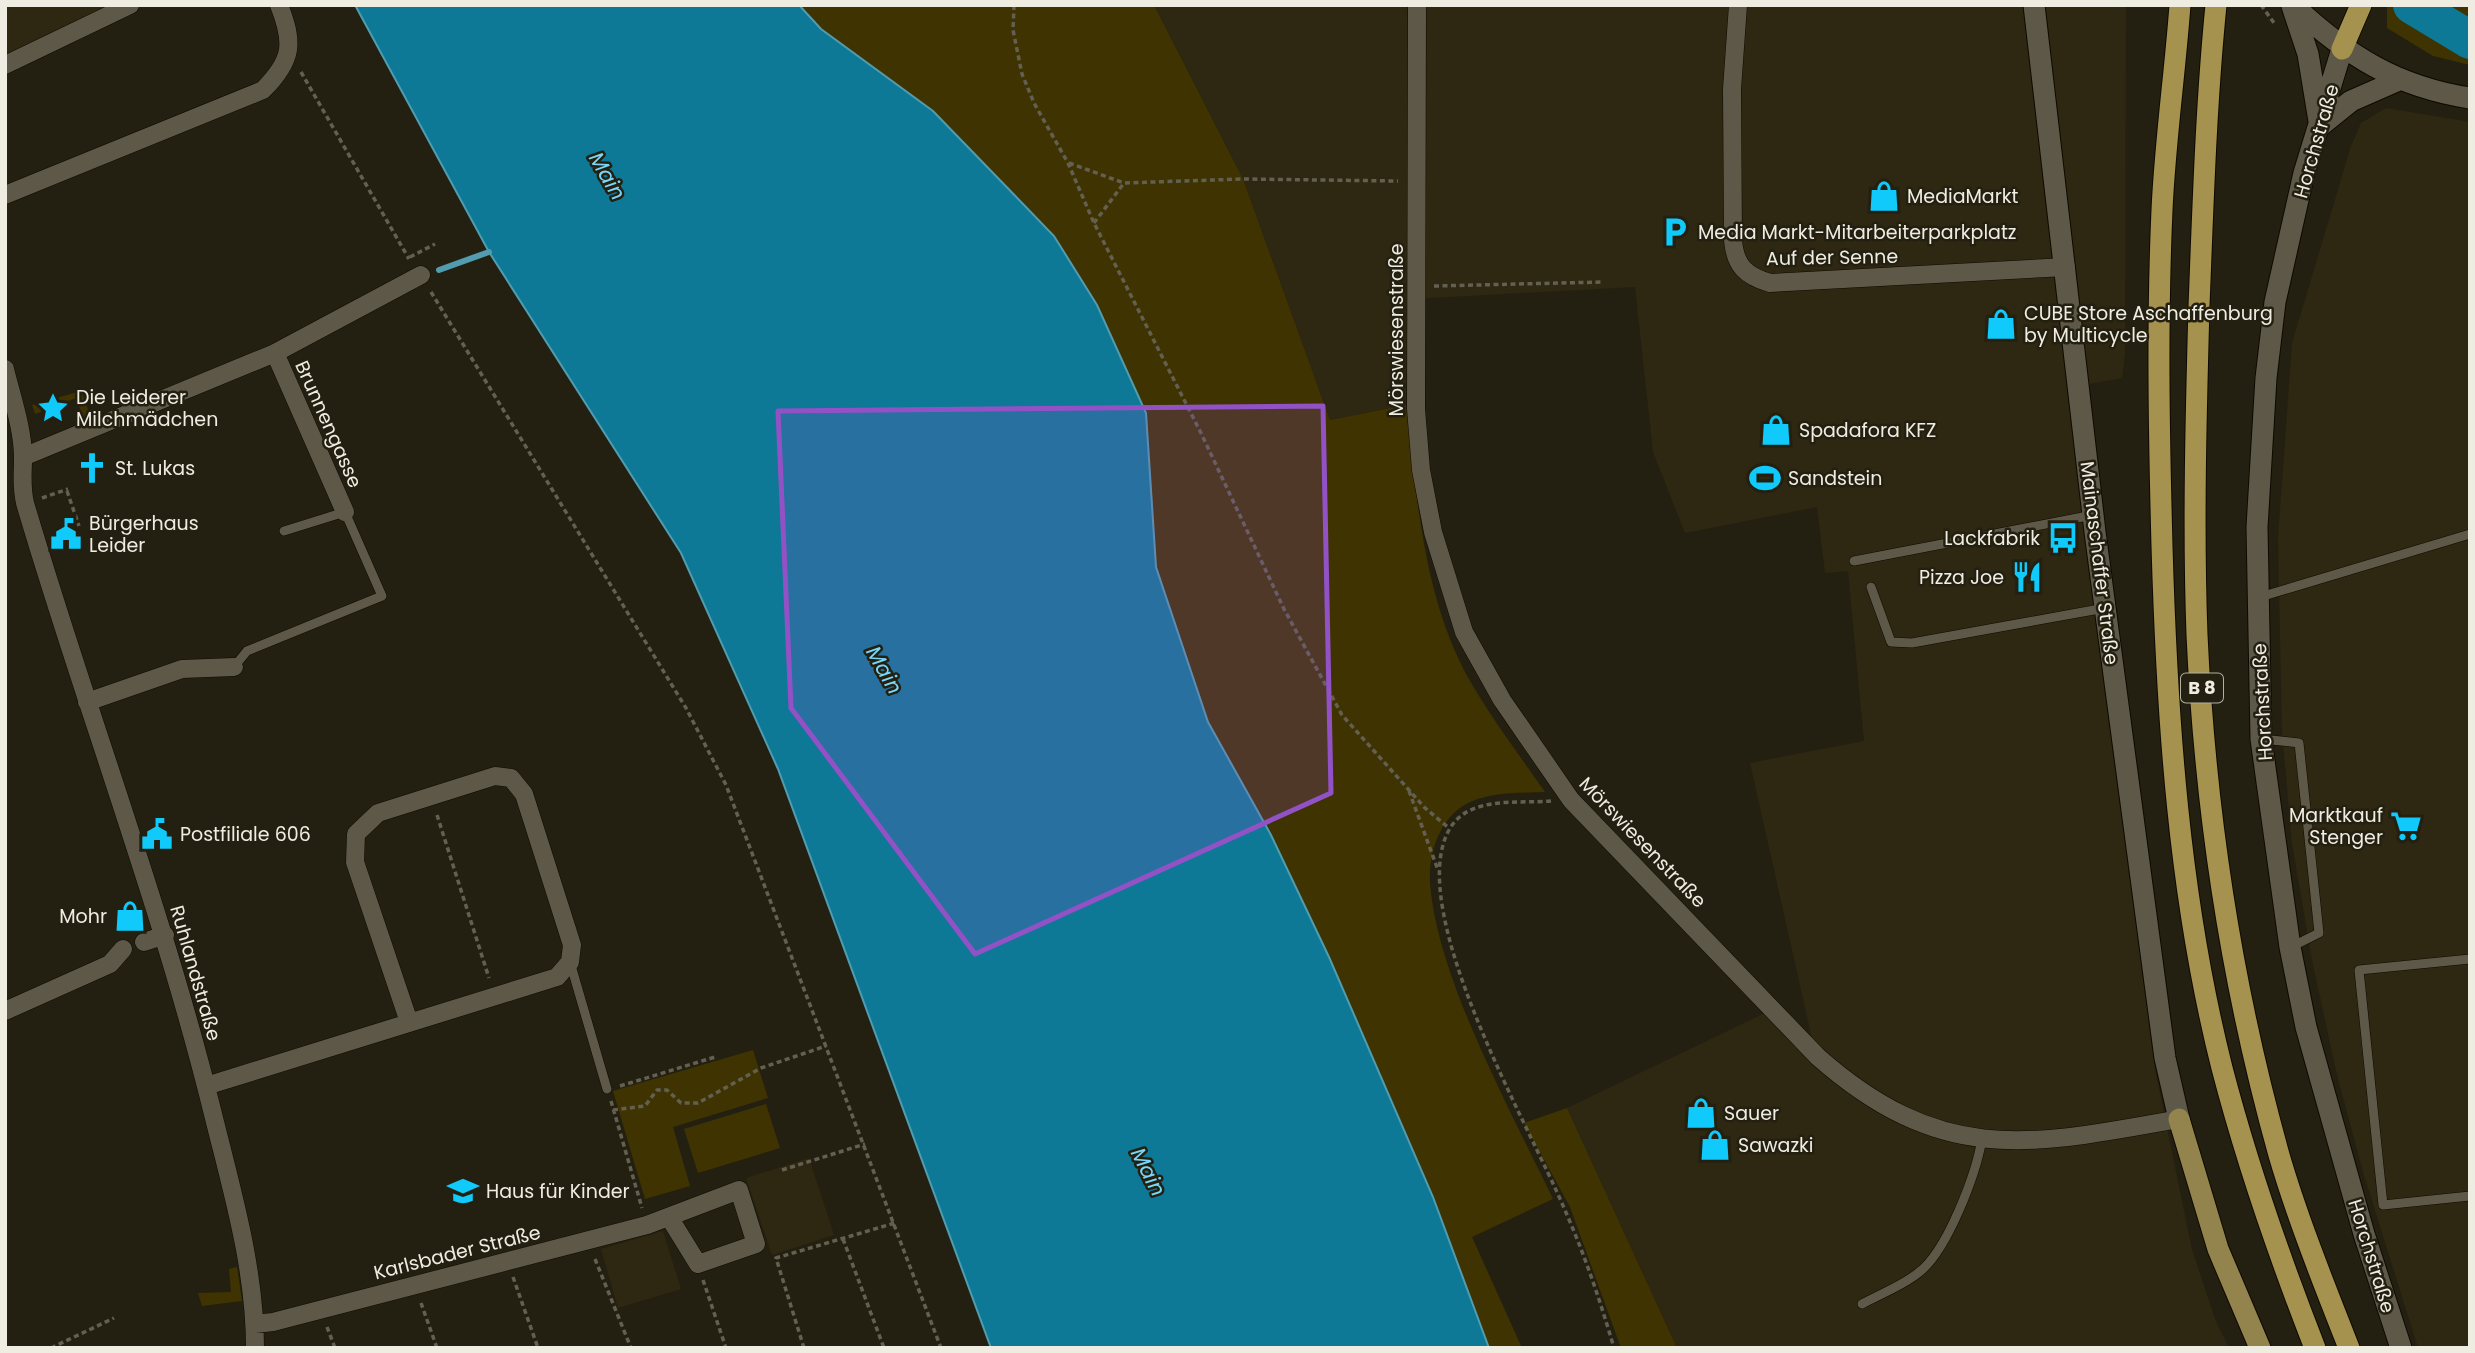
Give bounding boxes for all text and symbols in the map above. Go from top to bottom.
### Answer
street label: Horchstraße [2287,81,2346,201]
water label: Main [582,146,633,205]
shop icon: MediaMarkt [1867,179,1901,213]
place label: MediaMarkt [1907,183,2019,210]
parking icon: Media Markt-Mitarbeiterparkplatz [1658,215,1692,249]
place label: Media Markt-Mitarbeiterparkplatz [1698,219,2016,246]
street label: Auf der Senne [1766,243,1898,272]
street label: Mörswiesenstraße [1383,244,1410,416]
place label: CUBE Store Aschaffenburg by Multicycle [2024,300,2273,349]
shop icon: CUBE Store Aschaffenburg by Multicycle [1984,307,2018,341]
street label: Brunnengasse [288,356,369,492]
place label: Die Leiderer Milchmädchen [76,384,218,433]
place icon: Die Leiderer Milchmädchen [36,391,70,425]
shop icon: Spadafora KFZ [1759,413,1793,447]
place label: Spadafora KFZ [1799,417,1936,444]
church icon: St. Lukas [75,451,109,485]
place label: St. Lukas [115,455,195,482]
street label: Mainaschaffer Straße [2074,460,2125,666]
sports icon: Sandstein [1748,461,1782,495]
place label: Sandstein [1788,465,1882,492]
place label: Bürgerhaus Leider [89,510,199,559]
public building icon: Bürgerhaus Leider [49,517,83,551]
bus stop icon: Lackfabrik [2046,521,2080,555]
place label: Lackfabrik [1944,525,2040,552]
restaurant icon: Pizza Joe [2010,560,2044,594]
place label: Pizza Joe [1919,564,2004,591]
water label: Main [859,640,909,699]
street label: Horchstraße [2246,643,2279,761]
road number: B 8 [2181,674,2223,702]
street label: Mörswiesenstraße [1573,771,1712,914]
place label: Marktkauf Stenger [2289,802,2383,851]
supermarket icon: Marktkauf Stenger [2389,809,2423,843]
public building icon: Postfiliale 606 [140,817,174,851]
place label: Postfiliale 606 [180,821,311,848]
shop icon: Mohr [113,899,147,933]
street label: Ruhlandstraße [163,902,228,1044]
place label: Mohr [59,903,107,930]
shop icon: Sauer [1684,1096,1718,1130]
place label: Sauer [1724,1100,1779,1127]
shop icon: Sawazki [1698,1128,1732,1162]
place label: Sawazki [1738,1132,1814,1159]
water label: Main [1124,1143,1173,1201]
school or university icon: Haus für Kinder [446,1174,480,1208]
place label: Haus für Kinder [486,1178,630,1205]
street label: Horchstraße [2341,1196,2402,1316]
street label: Karlsbader Straße [371,1219,543,1286]

